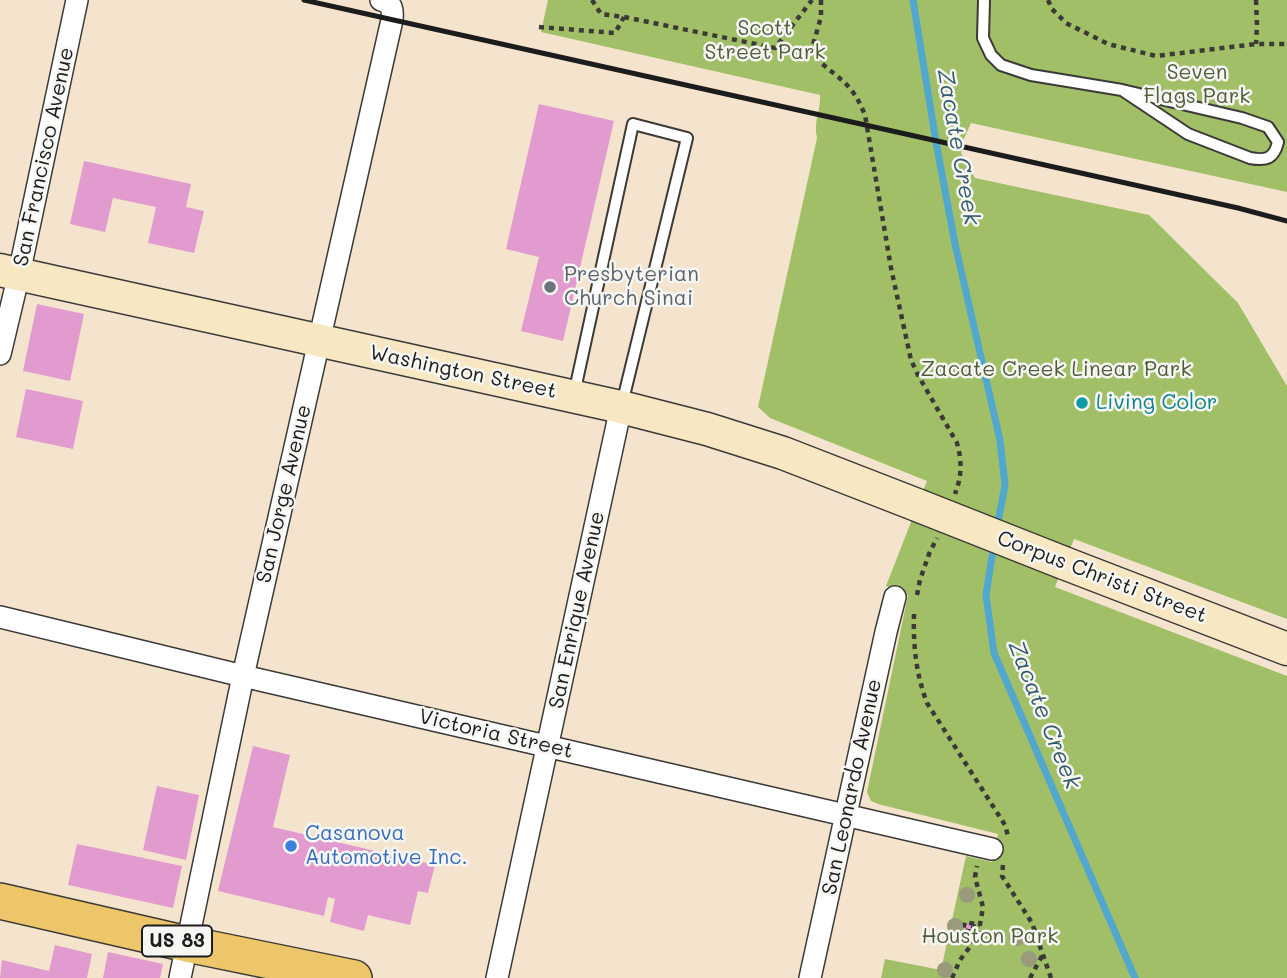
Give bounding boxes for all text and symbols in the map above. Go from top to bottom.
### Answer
park label: Scott Street Park [704,16,826,66]
street label: San Francisco Avenue [8,45,80,269]
park label: Seven Flags Park [1144,60,1250,110]
water label: Zacate Creek [931,67,985,227]
place label: Presbyterian Church Sinai [564,262,699,312]
marker: Presbyterian Church Sinai [542,279,558,295]
street label: Washington Street [367,340,559,404]
park label: Zacate Creek Linear Park [920,357,1192,383]
place label: Living Color [1096,390,1217,416]
marker: Living Color [1074,395,1090,411]
street label: San Jorge Avenue [251,402,317,586]
street label: San Enrique Avenue [544,509,610,711]
street label: Corpus Christi Street [994,525,1210,629]
water label: Zacate Creek [1002,637,1086,793]
street label: San Leonardo Avenue [817,677,887,897]
street label: Victoria Street [416,704,576,764]
place label: Casanova Automotive Inc. [305,821,468,871]
marker: Casanova Automotive Inc. [283,838,299,854]
park label: Houston Park [922,924,1058,950]
road number: US 83 [142,925,212,956]

